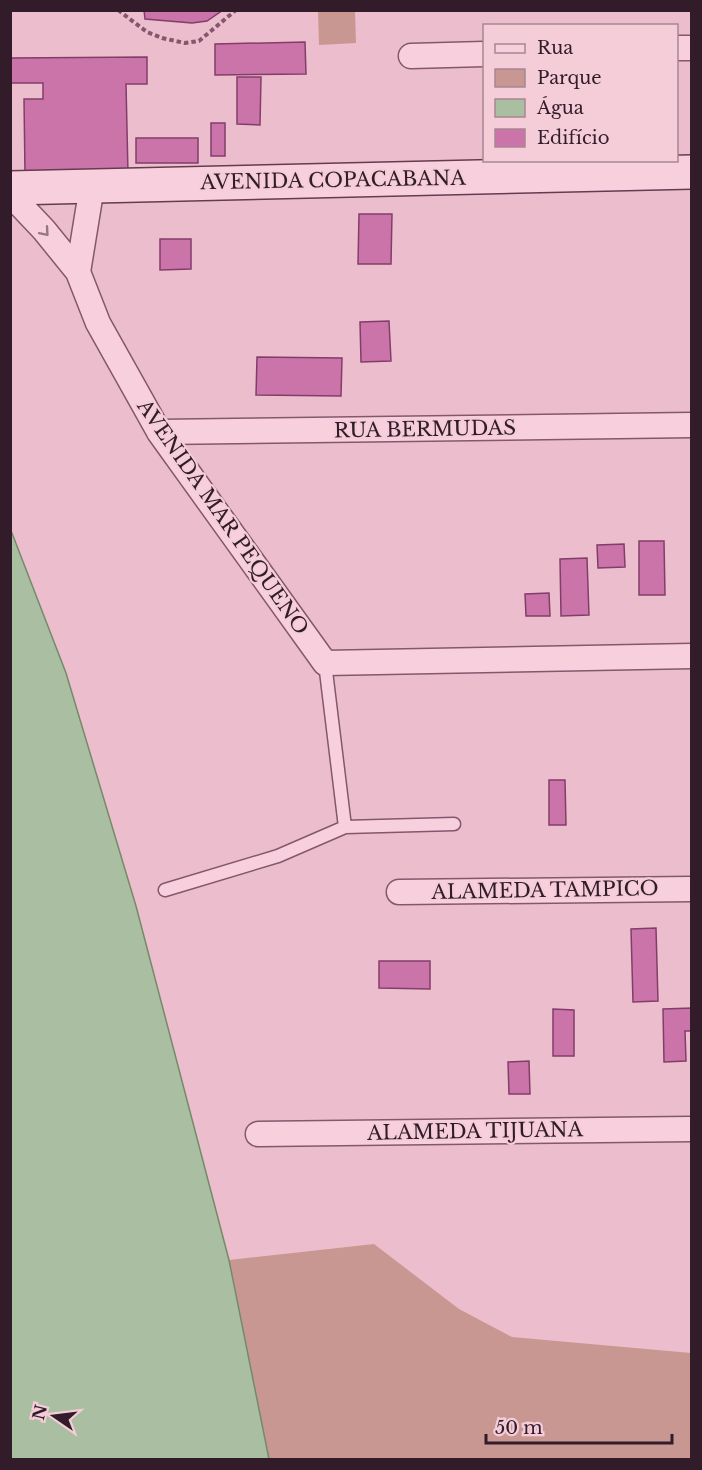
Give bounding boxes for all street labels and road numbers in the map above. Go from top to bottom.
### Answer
street label: AVENIDA COPACABANA [199,166,466,194]
street label: AVENIDA MAR PEQUENO [132,394,314,639]
street label: RUA BERMUDAS [334,415,516,443]
street label: ALAMEDA TAMPICO [430,876,659,904]
street label: ALAMEDA TIJUANA [366,1117,584,1145]

